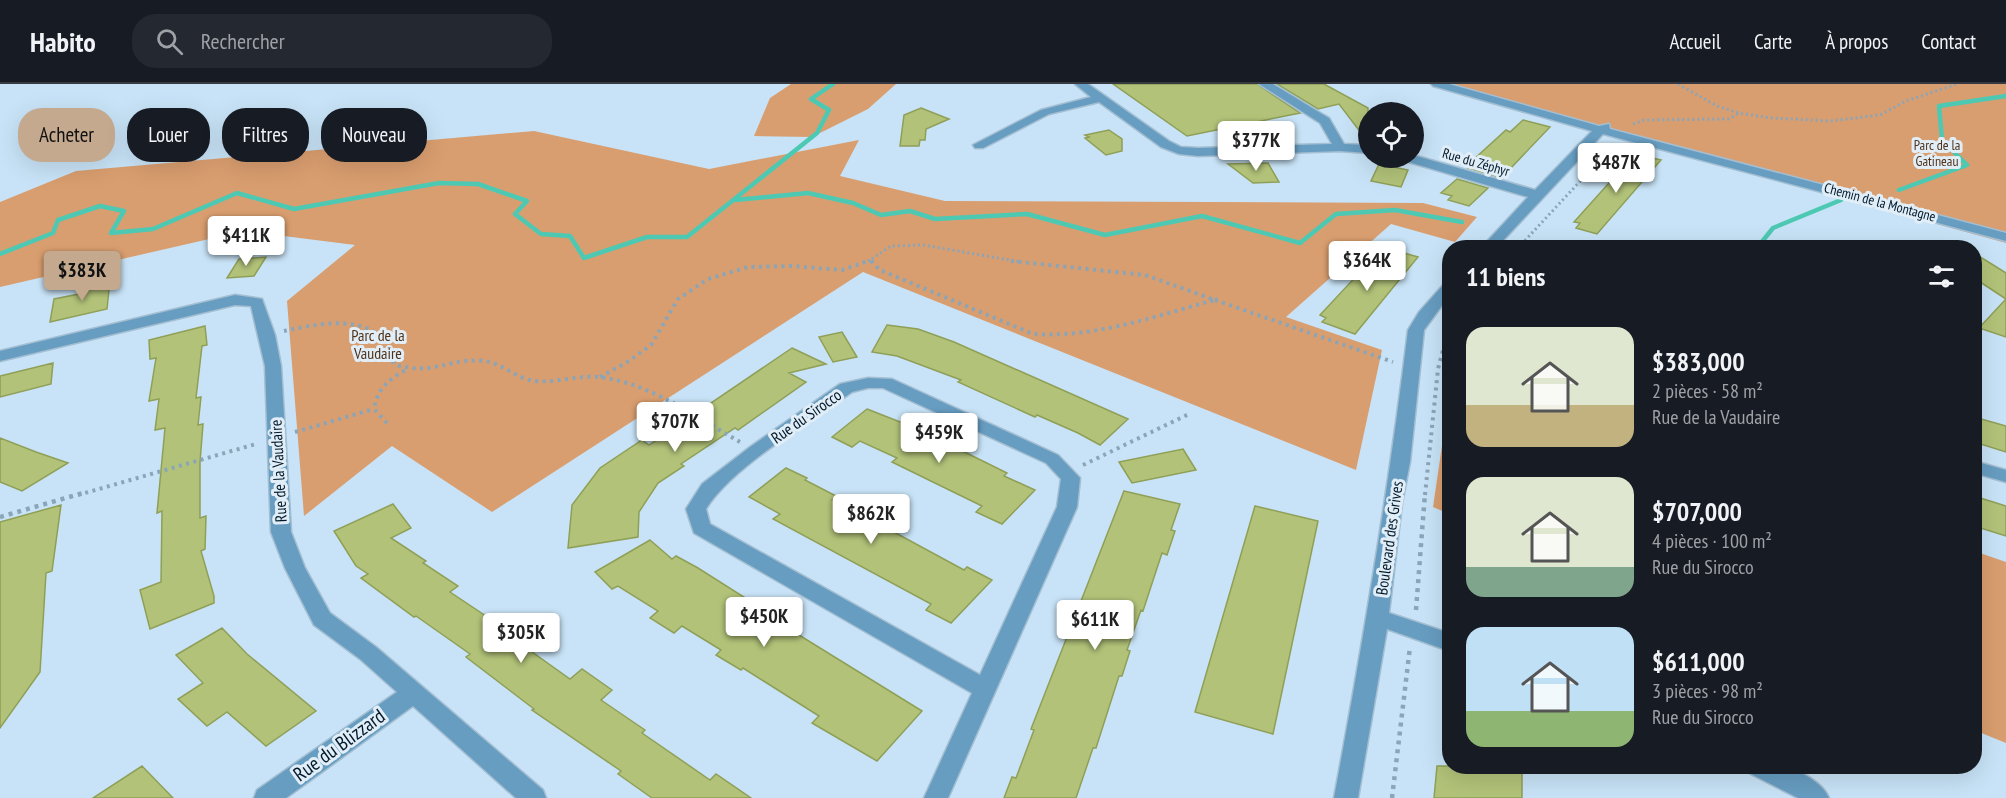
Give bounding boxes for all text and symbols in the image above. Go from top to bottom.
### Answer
search box [132,14,552,68]
text: Habito [30,23,96,60]
icon: search [153,25,186,58]
text: Rechercher [201,27,285,55]
text: Accueil [1669,28,1721,55]
text: Carte [1754,28,1792,55]
text: À propos [1825,28,1888,55]
text: Contact [1921,28,1976,55]
map controls [1358,102,1424,168]
button: locate [1358,102,1424,168]
chip: Acheter [18,108,115,162]
chip: Louer [127,108,210,162]
chip: Filtres [222,108,309,162]
chip: Nouveau [321,108,427,162]
pin: $377K [1214,121,1298,172]
text: $377K [1232,127,1280,153]
park label: Parc de la Gatineau [1914,136,1960,170]
pin: $487K [1574,143,1658,194]
street label: Rue du Zéphyr [1440,144,1512,180]
text: $487K [1592,149,1640,175]
street label: Chemin de la Montagne [1822,178,1938,226]
pin: $411K [204,216,288,267]
text: $411K [222,222,270,248]
pin: $364K [1325,241,1409,292]
text: $364K [1343,247,1391,273]
pin: $383K [40,251,124,302]
text: $383K [58,257,106,283]
text: 11 biens [1466,260,1545,293]
icon: filters [1925,260,1958,293]
park label: Parc de la Vaudaire [351,325,405,363]
text: $383,000 [1652,345,1745,378]
icon: home [1514,351,1586,423]
text: 2 pièces · 58 m² [1652,378,1763,404]
street label: Rue du Sirocco [767,384,845,447]
pin: $707K [633,402,717,453]
text: Rue de la Vaudaire [1652,404,1780,430]
text: $707K [651,408,699,434]
pin: $459K [897,413,981,464]
street label: Rue de la Vaudaire [265,419,291,523]
text: $459K [915,419,963,445]
street label: Boulevard des Grives [1371,480,1407,596]
pin: $862K [829,494,913,545]
text: $707,000 [1652,495,1742,528]
text: $862K [847,500,895,526]
icon: home [1514,501,1586,573]
text: 4 pièces · 100 m² [1652,528,1772,554]
text: Rue du Sirocco [1652,554,1754,580]
pin: $450K [722,597,806,648]
pin: $611K [1053,600,1137,651]
text: $450K [740,603,788,629]
text: $611K [1071,606,1119,632]
pin: $305K [479,613,563,664]
text: $305K [497,619,545,645]
text: $611,000 [1652,645,1745,678]
icon: home [1514,651,1586,723]
text: 3 pièces · 98 m² [1652,678,1763,704]
street label: Rue du Blizzard [288,703,390,787]
text: Rue du Sirocco [1652,704,1754,730]

